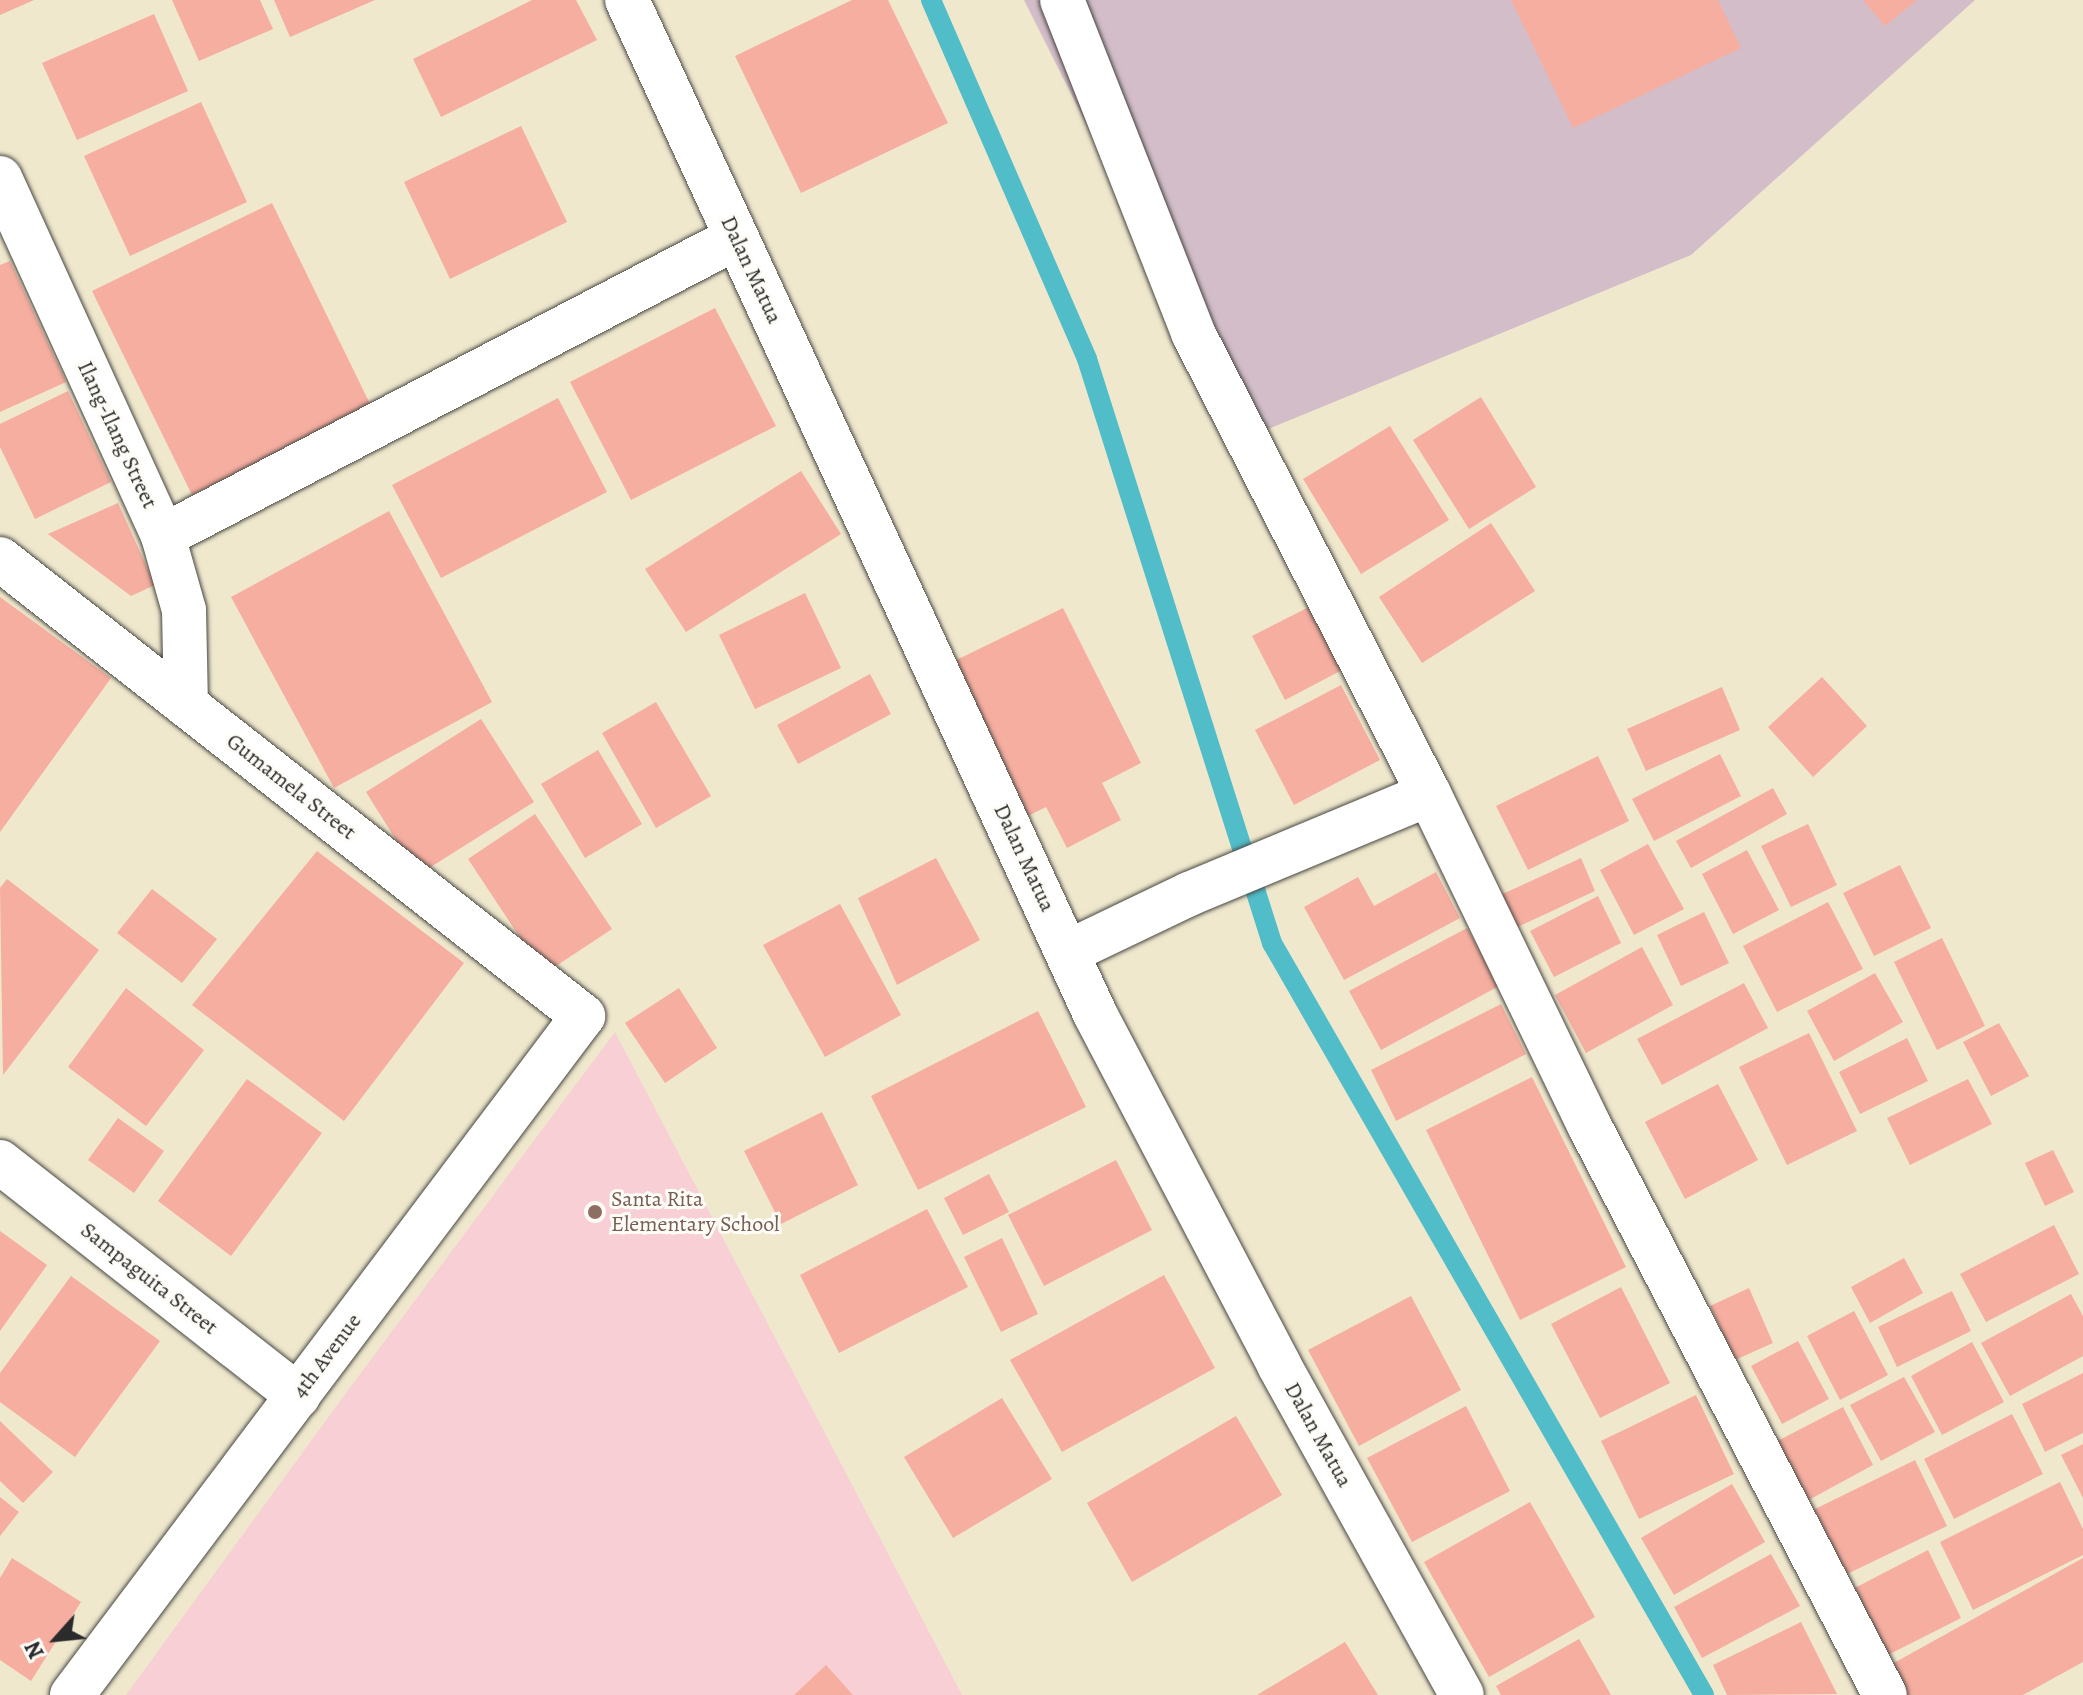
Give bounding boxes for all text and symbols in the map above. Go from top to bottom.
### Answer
street label: Dalan Matua [715,212,787,328]
street label: Ilang-Ilang Street [71,357,163,513]
street label: Gumamela Street [221,728,361,846]
street label: Dalan Matua [988,800,1060,916]
place label: Santa Rita Elementary School [611,1186,779,1238]
marker: Santa Rita Elementary School [586,1203,604,1221]
street label: Sampaguita Street [75,1217,223,1341]
street label: 4th Avenue [287,1309,367,1403]
street label: Dalan Matua [1278,1378,1358,1492]
north arrow [16,1599,96,1679]
text: N [18,1636,52,1664]

